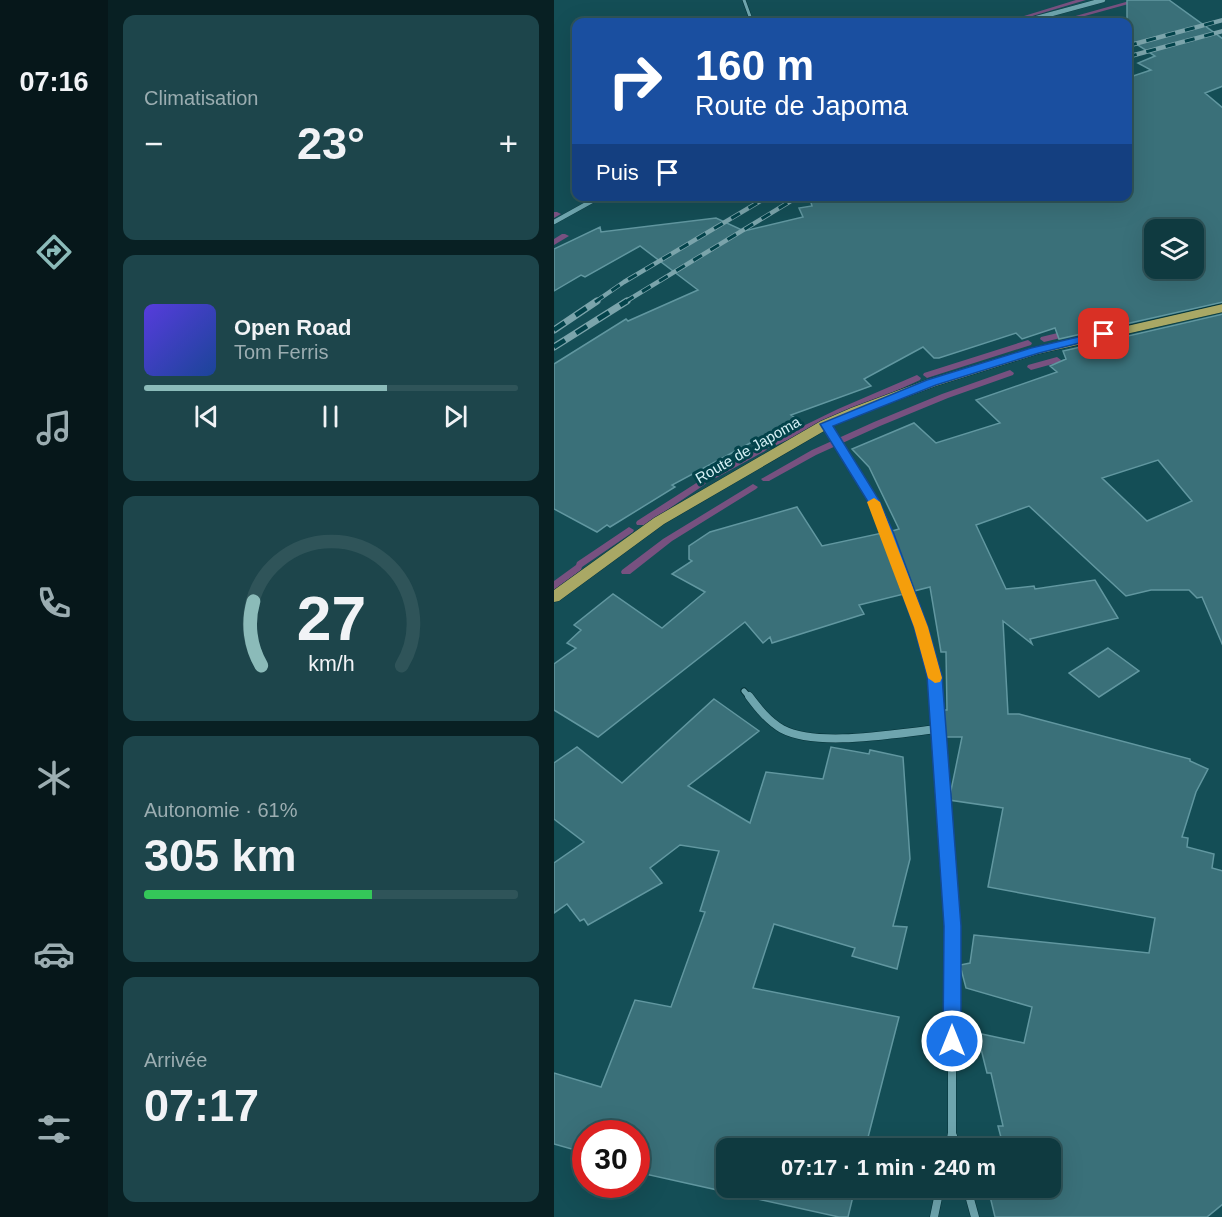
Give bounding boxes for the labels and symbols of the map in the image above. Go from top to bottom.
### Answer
pin [1078,308,1129,359]
street label: Route de Japoma [692,412,804,487]
position arrow [920,1009,984,1073]
speed limit sign: 30 [572,1120,650,1198]

